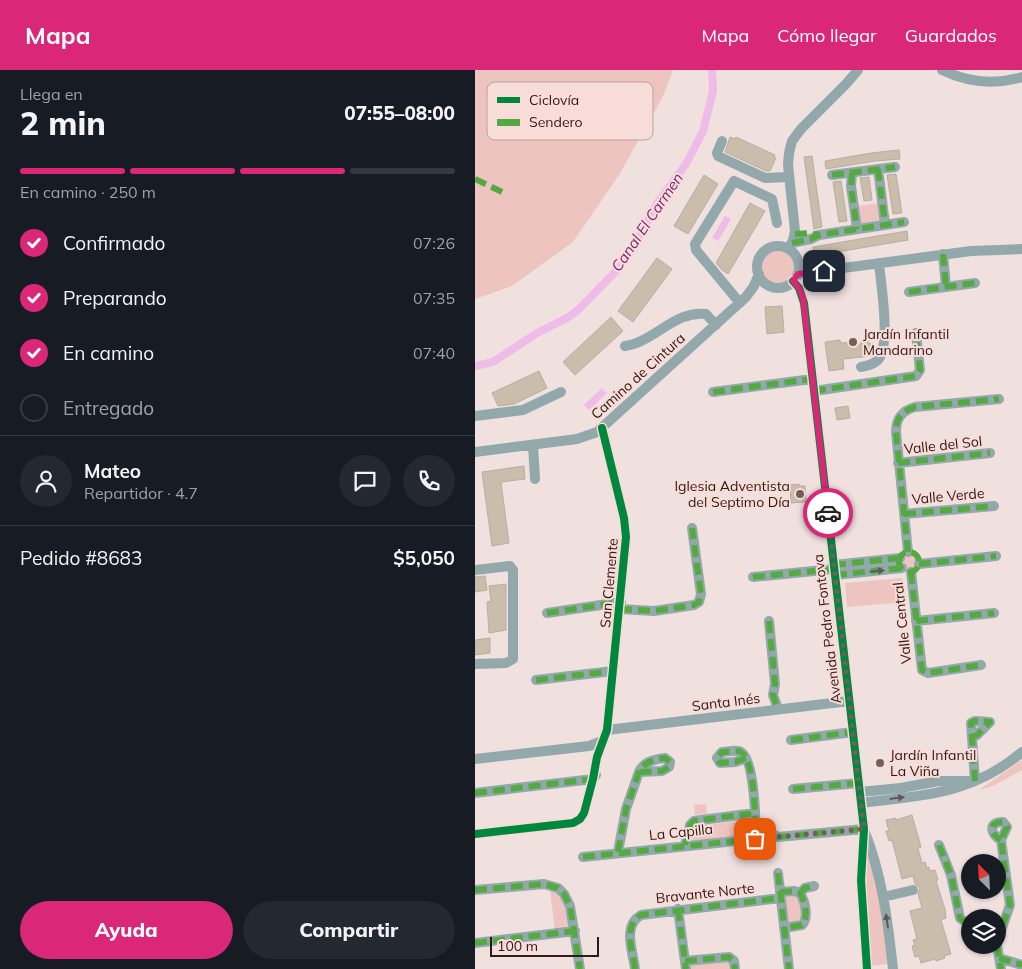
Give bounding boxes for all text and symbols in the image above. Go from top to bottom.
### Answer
text: Mapa [25,20,91,50]
text: Mapa [701,24,749,47]
text: Cómo llegar [777,24,877,47]
text: Guardados [905,24,997,47]
legend [487,82,653,140]
text: Llega en [20,84,83,104]
text: Ciclovía [529,91,579,109]
text: 07:55–08:00 [344,101,455,125]
text: 2 min [20,103,106,143]
text: Sendero [529,113,583,131]
water label: Canal El Carmen [607,169,687,275]
text: En camino · 250 m [20,182,156,202]
icon: check [20,229,48,257]
text: Confirmado [63,231,165,255]
text: 07:26 [413,233,455,253]
pin [803,250,845,292]
icon: home [810,257,838,285]
icon: check [20,284,48,312]
text: Preparando [63,286,167,310]
text: 07:35 [413,288,455,308]
place label: Jardín Infantil Mandarino [863,325,949,359]
street label: Camino de Cintura [587,329,689,423]
marker: Jardín Infantil Mandarino [847,336,859,348]
icon: check [20,339,48,367]
text: En camino [63,341,154,365]
text: 07:40 [413,343,455,363]
text: Entregado [63,396,154,420]
street label: Valle del Sol [903,432,983,458]
button: person [20,455,72,507]
button: chat [339,455,391,507]
button: phone [403,455,455,507]
text: Mateo [84,459,141,483]
place label: Iglesia Adventista del Septimo Día [674,477,790,511]
text: Repartidor · 4.7 [84,483,198,503]
street label: Valle Verde [911,484,985,508]
marker: Iglesia Adventista del Septimo Día [794,488,806,500]
courier [803,488,853,538]
icon: car [814,499,842,527]
street label: San Clemente [596,537,622,629]
text: Pedido #8683 [20,546,142,570]
text: $5,050 [393,546,455,570]
street label: Avenida Pedro Fontova [809,553,845,705]
one-way arrow [870,567,886,575]
street label: Valle Central [889,581,915,665]
street label: Santa Inés [691,689,761,715]
place label: Jardín Infantil La Viña [890,746,976,780]
marker: Jardín Infantil La Viña [874,757,886,769]
one-way arrow [890,794,906,802]
pin [734,818,776,860]
street label: La Capilla [648,820,714,844]
icon: bag [741,825,769,853]
north arrow [961,854,1006,899]
map controls [961,854,1006,954]
street label: Bravante Norte [655,879,755,907]
button: Ayuda [20,901,233,959]
button: Compartir [243,901,455,959]
button: layers [961,909,1006,954]
one-way arrow [883,912,891,928]
scale bar [490,934,599,957]
text: 100 m [497,937,538,955]

